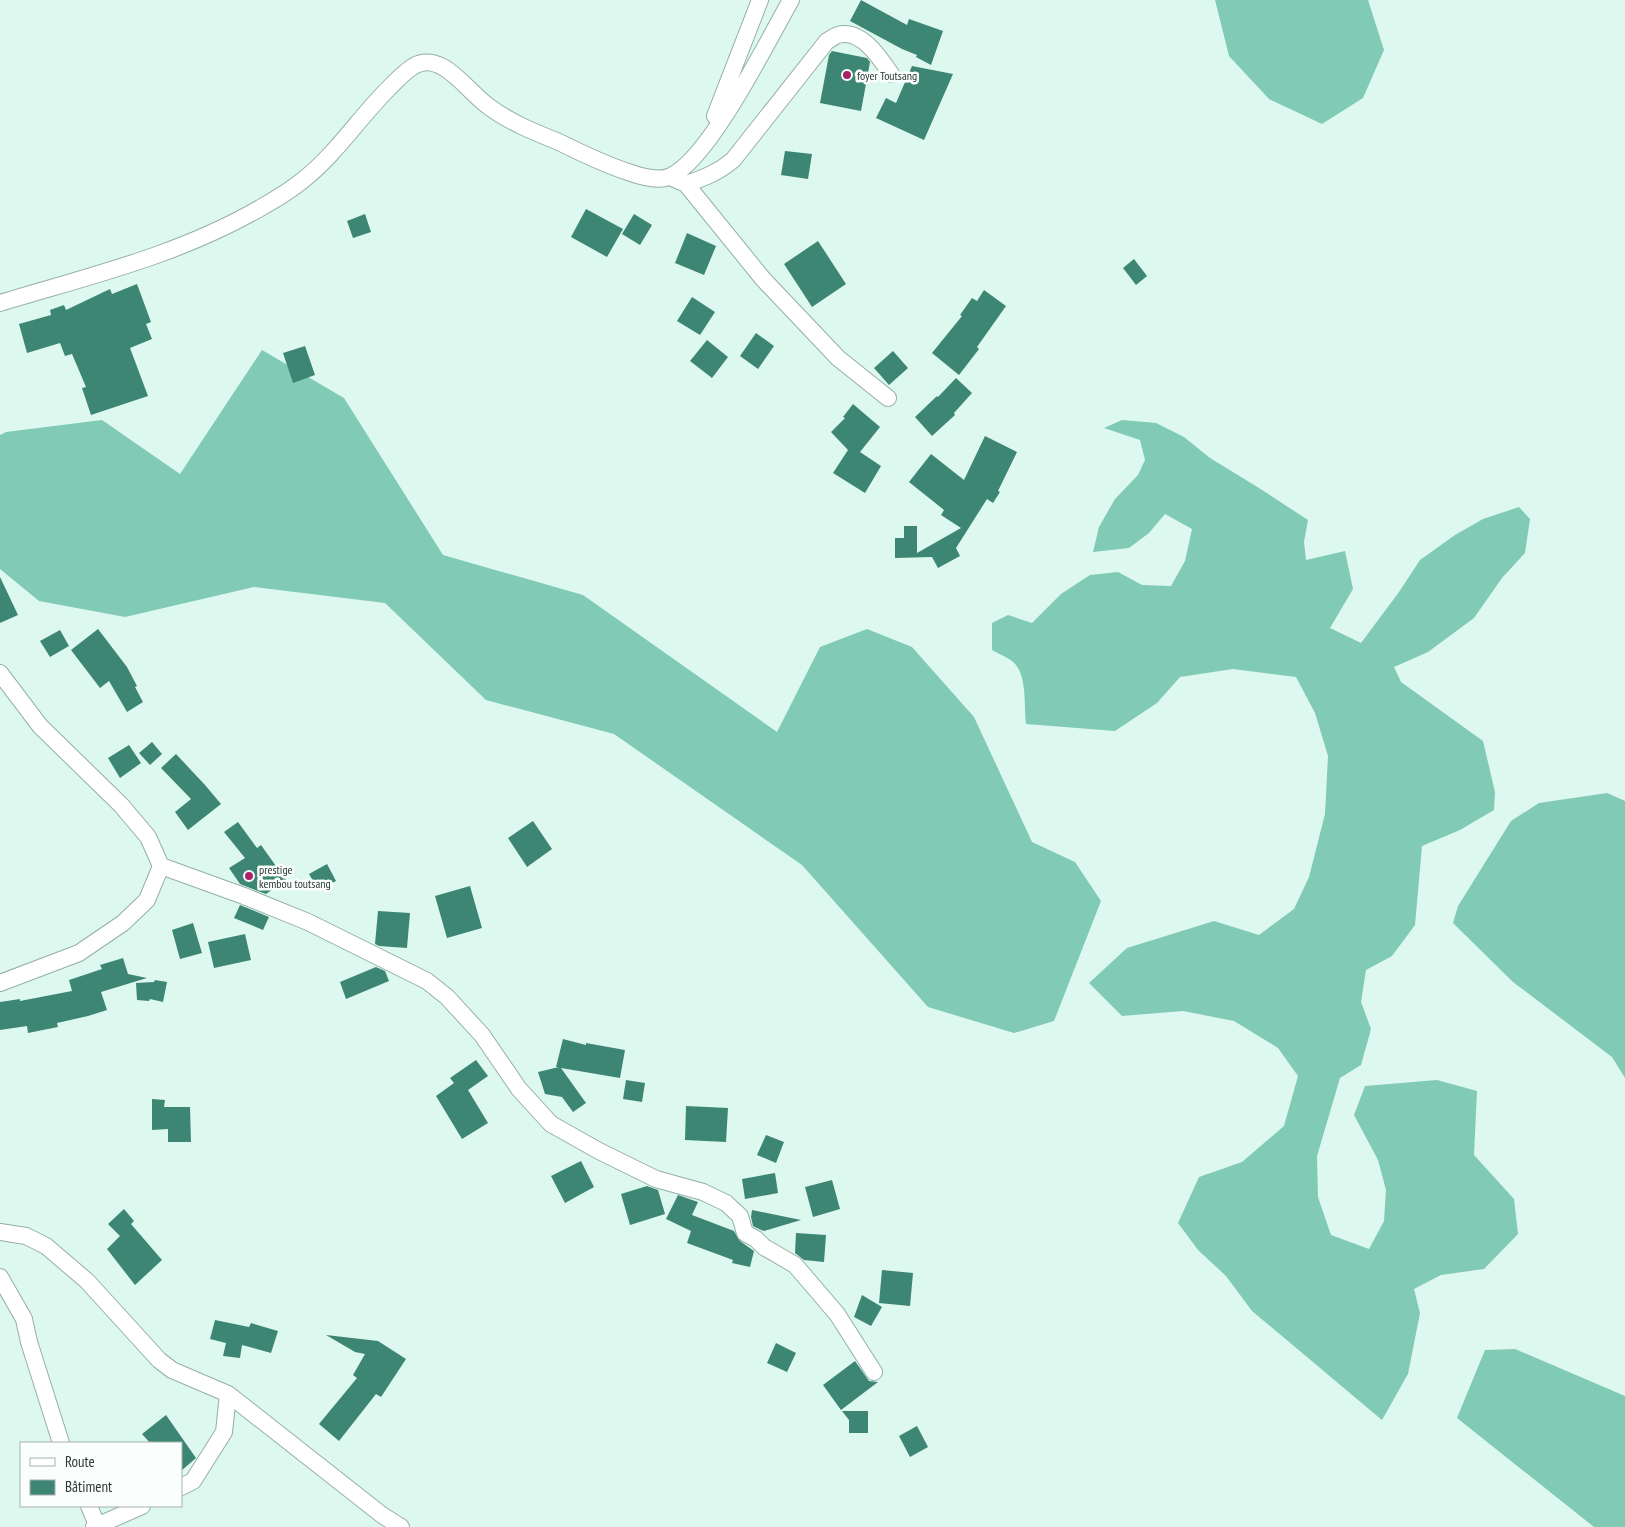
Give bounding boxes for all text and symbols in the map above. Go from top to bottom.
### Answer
place label: foyer Toutsang [857,68,917,83]
marker: foyer Toutsang [841,69,853,81]
place label: prestige kembou toutsang [259,862,331,891]
marker: prestige kembou toutsang [243,870,255,882]
legend [20,1442,182,1507]
text: Route [65,1452,95,1471]
text: Bâtiment [65,1477,112,1496]

